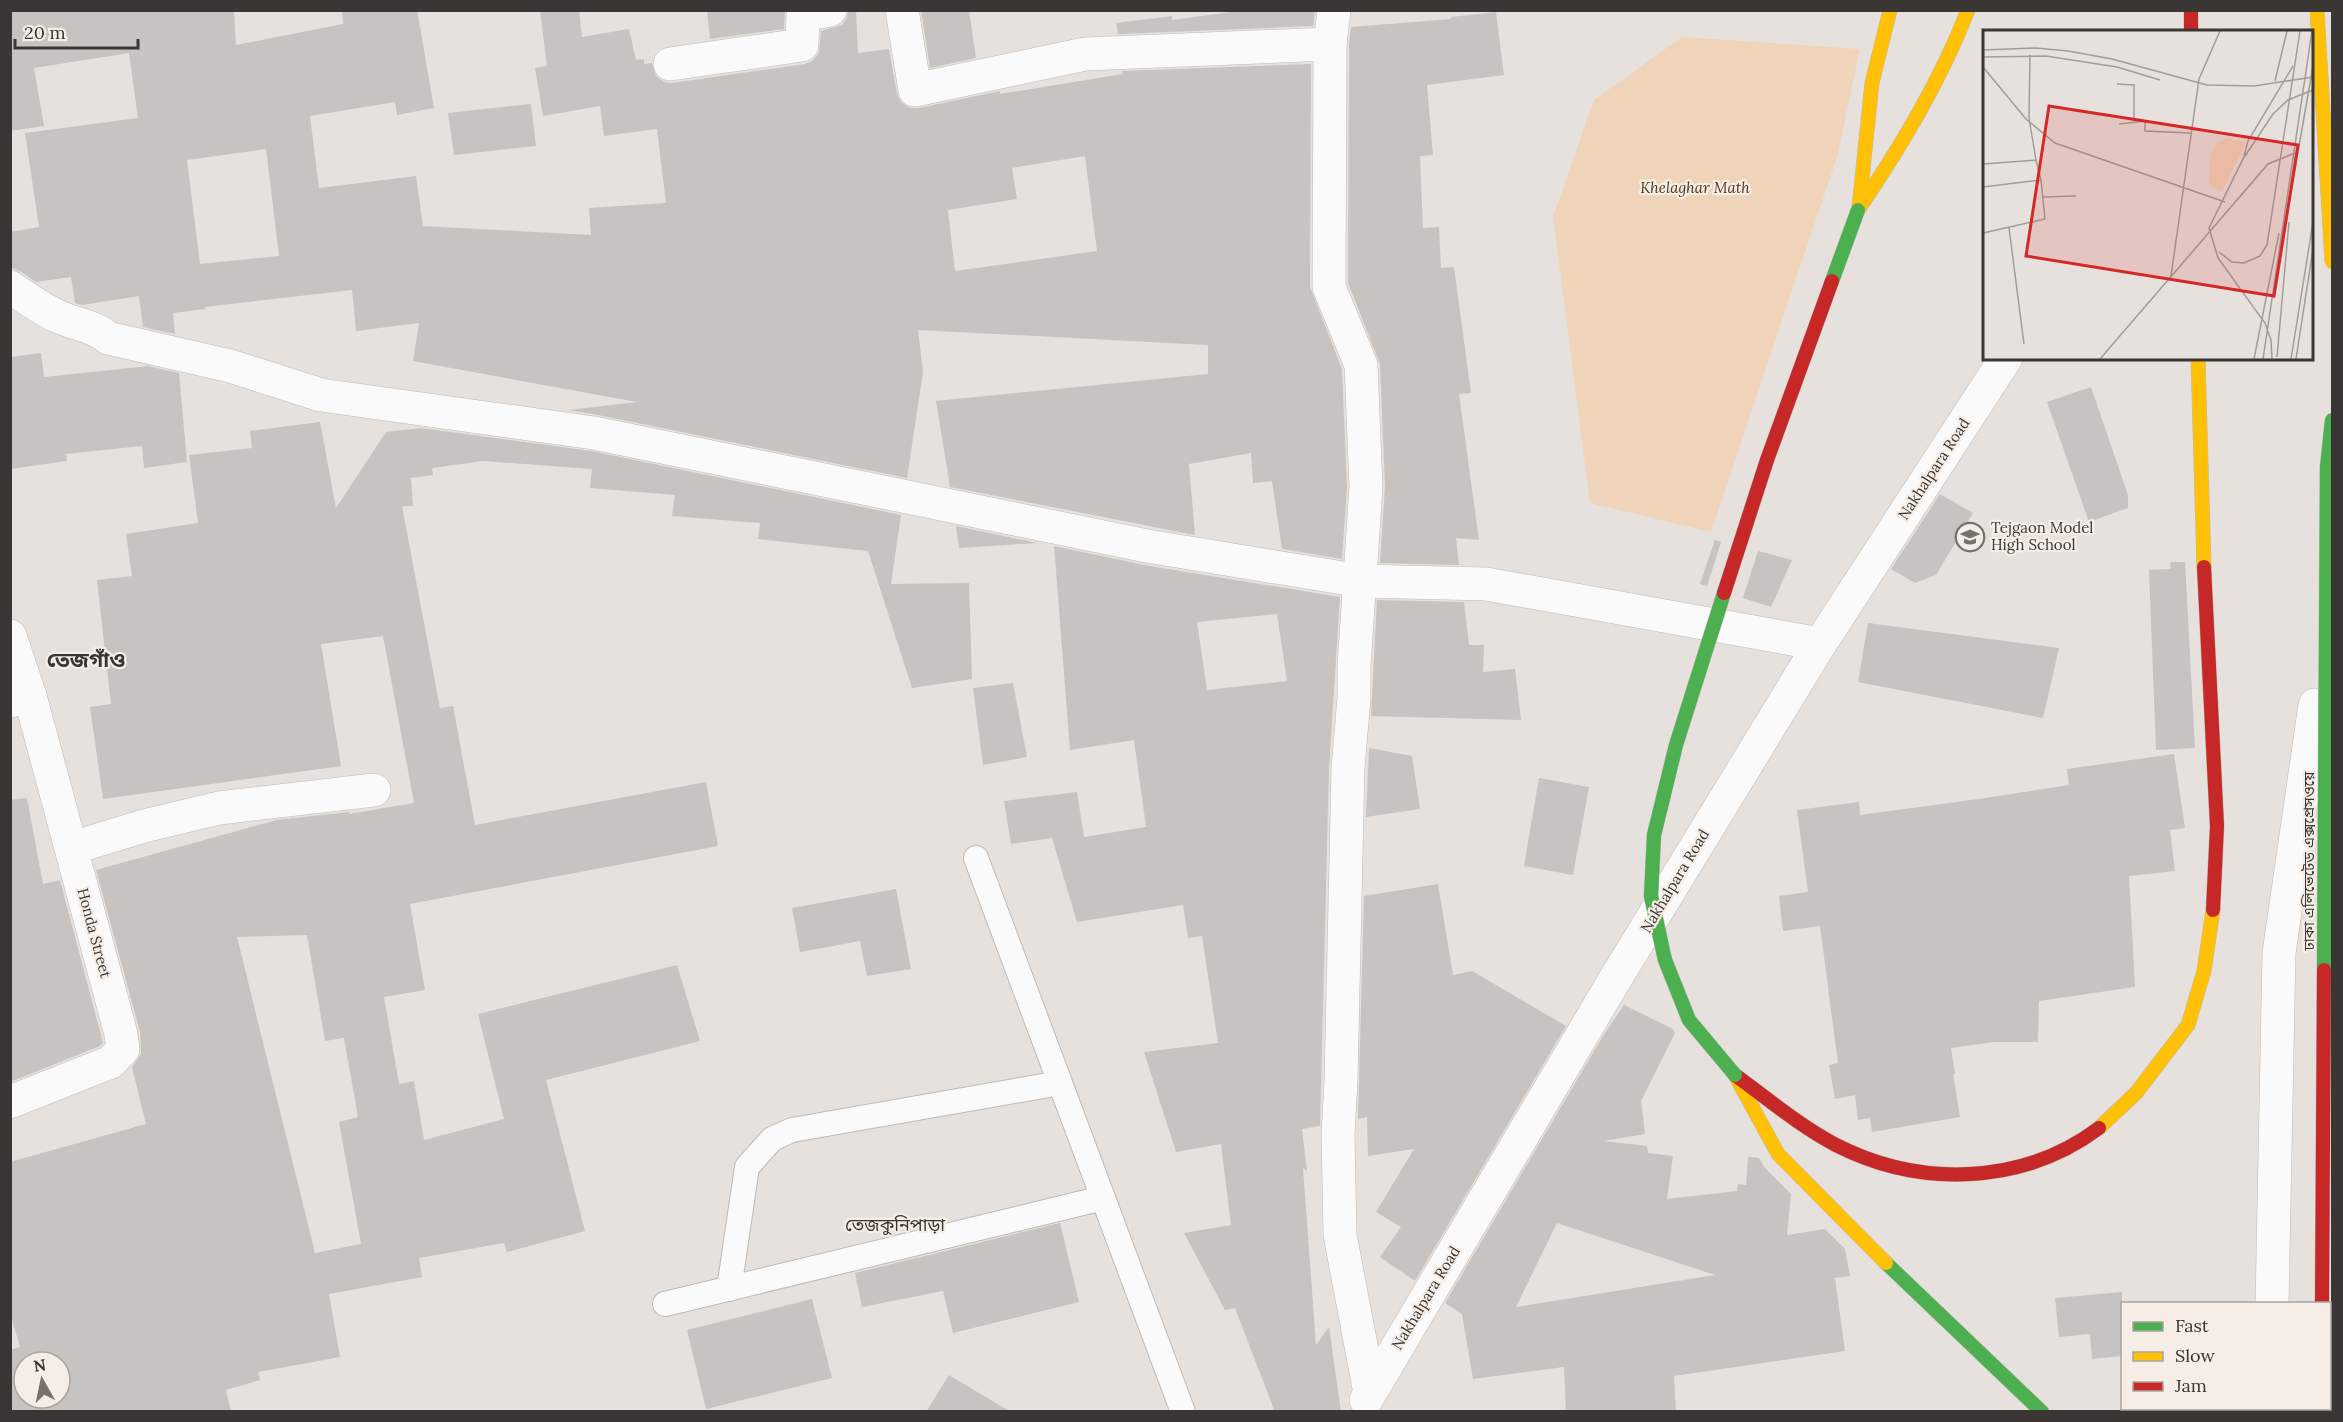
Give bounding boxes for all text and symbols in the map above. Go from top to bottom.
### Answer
scale bar [15,12,138,50]
text: 20 m [24,21,66,44]
inset map [1983,30,2313,360]
park label: Khelaghar Math [1640,178,1750,197]
street label: Nakhalpara Road [1894,414,1974,523]
place label: Tejgaon Model High School [1991,518,2093,554]
school or university icon: Tejgaon Model High School [1954,521,1986,553]
district label: তেজগাঁও [47,646,125,673]
street label: ঢাকা এলিভেটেড এক্সপ্রেসওয়ে [2299,771,2318,951]
street label: Nakhalpara Road [1636,825,1713,936]
street label: Honda Street [73,886,116,980]
district label: তেজকুনিপাড়া [845,1213,945,1236]
street label: Nakhalpara Road [1387,1242,1464,1353]
legend [2121,1302,2331,1410]
text: Fast [2175,1314,2209,1337]
text: Slow [2175,1344,2215,1367]
north arrow [12,1350,72,1410]
text: N [32,1354,47,1376]
text: Jam [2174,1374,2207,1397]

